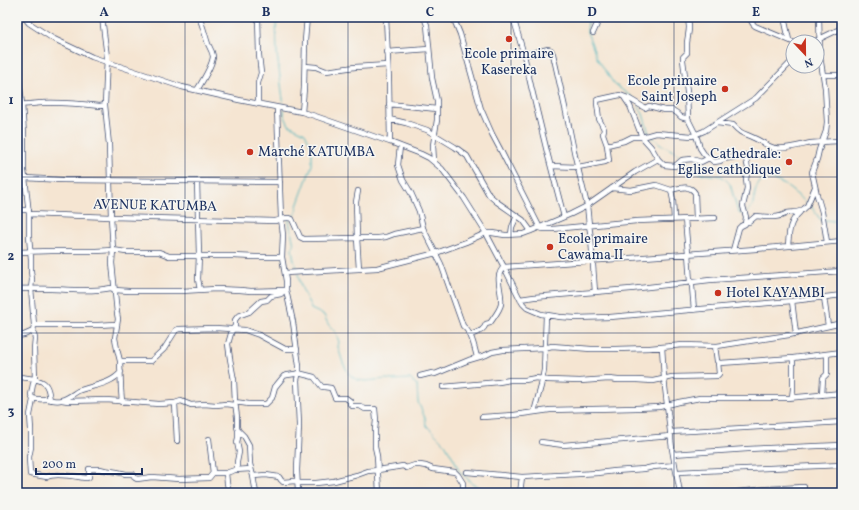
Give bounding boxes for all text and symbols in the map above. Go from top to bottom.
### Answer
text: A [99,4,109,22]
text: B [262,4,271,22]
text: C [426,4,434,22]
text: D [587,4,597,22]
text: E [752,4,760,22]
marker: Ecole primaire Kasereka [504,34,514,44]
north arrow [785,34,825,74]
place label: Ecole primaire Kasereka [464,45,554,80]
text: N [802,53,815,70]
place label: Ecole primaire Saint Joseph [627,72,717,107]
marker: Ecole primaire Saint Joseph [720,84,730,94]
text: 1 [8,92,14,110]
place label: Marché KATUMBA [258,143,375,162]
place label: Cathedrale: Eglise catholique [677,145,781,180]
marker: Marché KATUMBA [245,147,255,157]
marker: Cathedrale: Eglise catholique [784,157,794,167]
street label: AVENUE KATUMBA [93,195,217,217]
place label: Ecole primaire Cawama II [558,230,648,265]
marker: Ecole primaire Cawama II [545,242,555,252]
text: 2 [8,248,15,266]
place label: Hotel KAYAMBI [726,284,825,303]
marker: Hotel KAYAMBI [713,288,723,298]
text: 3 [8,403,15,421]
scale bar [36,450,142,476]
text: 200 m [42,457,76,473]

